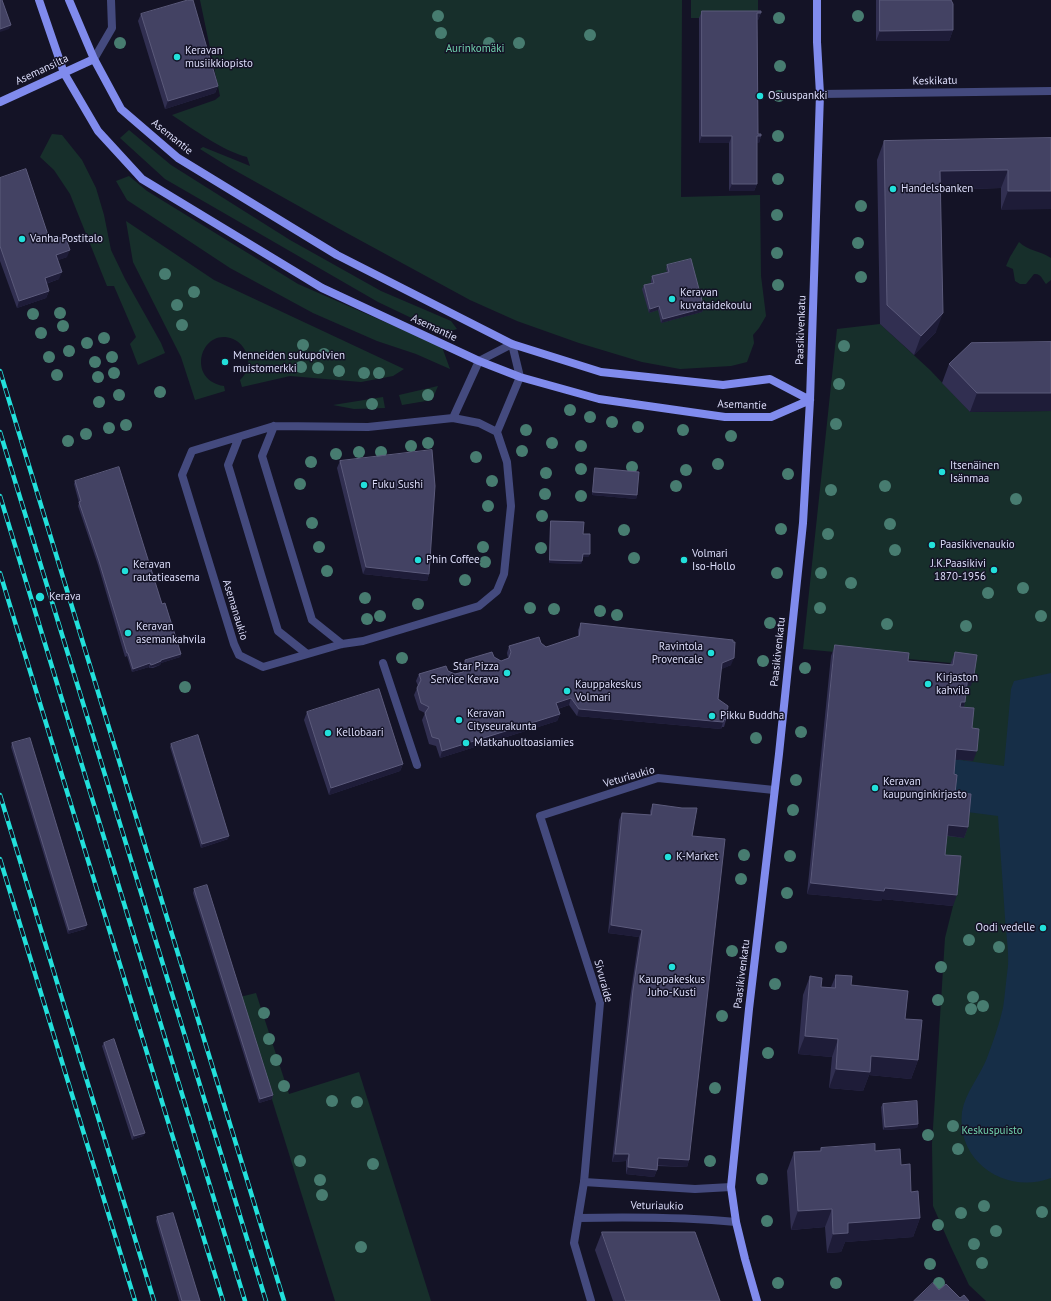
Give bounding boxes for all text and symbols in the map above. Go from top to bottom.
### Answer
park label: Aurinkomäki [446,42,504,56]
place label: Keravan musiikkiopisto [185,44,253,70]
street label: Asemansilta [13,52,71,88]
marker: Keravan musiikkiopisto [172,52,182,62]
street label: Keskikatu [912,74,958,88]
place label: Osuuspankki [768,89,828,103]
marker: Osuuspankki [755,91,765,101]
street label: Asemantie [149,116,195,158]
place label: Handelsbanken [901,182,973,196]
marker: Handelsbanken [888,184,898,194]
place label: Vanha Postitalo [30,232,103,246]
marker: Vanha Postitalo [17,234,27,244]
place label: Keravan kuvataidekoulu [680,286,752,312]
marker: Keravan kuvataidekoulu [667,294,677,304]
street label: Paasikivenkatu [793,295,809,365]
street label: Asemantie [409,312,459,344]
place label: Menneiden sukupolvien muistomerkki [233,349,345,375]
marker: Menneiden sukupolvien muistomerkki [220,357,230,367]
street label: Asemantie [717,398,767,412]
place label: Itsenäinen Isänmaa [950,459,999,485]
marker: Itsenäinen Isänmaa [937,467,947,477]
place label: Fuku Sushi [372,478,423,492]
marker: Fuku Sushi [359,480,369,490]
place label: Paasikivenaukio [940,538,1015,552]
marker: Paasikivenaukio [927,540,937,550]
place label: Volmari Iso-Hollo [692,547,735,573]
place label: Phin Coffee [426,553,480,567]
marker: Phin Coffee [413,555,423,565]
marker: Volmari Iso-Hollo [679,555,689,565]
place label: J.K.Paasikivi 1870-1956 [931,557,986,583]
place label: Keravan rautatieasema [133,558,200,584]
marker: J.K.Paasikivi 1870-1956 [989,565,999,575]
marker: Keravan rautatieasema [120,566,130,576]
street label: Asemanaukio [220,578,250,642]
place label: Kerava [49,590,81,604]
marker: Kerava [34,591,46,603]
street label: Paasikivenkatu [768,617,788,687]
place label: Keravan asemankahvila [136,620,206,646]
marker: Keravan asemankahvila [123,628,133,638]
place label: Ravintola Provencale [652,640,703,666]
marker: Ravintola Provencale [706,648,716,658]
place label: Star Pizza Service Kerava [431,660,499,686]
marker: Star Pizza Service Kerava [502,668,512,678]
place label: Kirjaston kahvila [936,671,978,697]
place label: Kauppakeskus Volmari [575,678,641,704]
marker: Kirjaston kahvila [923,679,933,689]
marker: Kauppakeskus Volmari [562,686,572,696]
place label: Keravan Cityseurakunta [467,707,537,733]
place label: Pikku Buddha [720,709,784,723]
marker: Pikku Buddha [707,711,717,721]
marker: Keravan Cityseurakunta [454,715,464,725]
place label: Kellobaari [336,726,384,740]
marker: Kellobaari [323,728,333,738]
place label: Matkahuoltoasiamies [474,736,574,750]
marker: Matkahuoltoasiamies [461,738,471,748]
street label: Veturiaukio [602,763,656,791]
place label: Keravan kaupunginkirjasto [883,775,967,801]
marker: Keravan kaupunginkirjasto [870,783,880,793]
place label: K-Market [676,850,718,864]
marker: K-Market [663,852,673,862]
place label: Oodi vedelle [975,921,1035,935]
marker: Oodi vedelle [1038,923,1048,933]
street label: Paasikivenkatu [731,939,753,1009]
street label: Sivuraide [591,958,615,1004]
marker: Kauppakeskus Juho-Kusti [667,962,677,972]
place label: Kauppakeskus Juho-Kusti [639,973,705,999]
park label: Keskuspuisto [961,1124,1023,1138]
street label: Veturiaukio [630,1199,684,1213]

